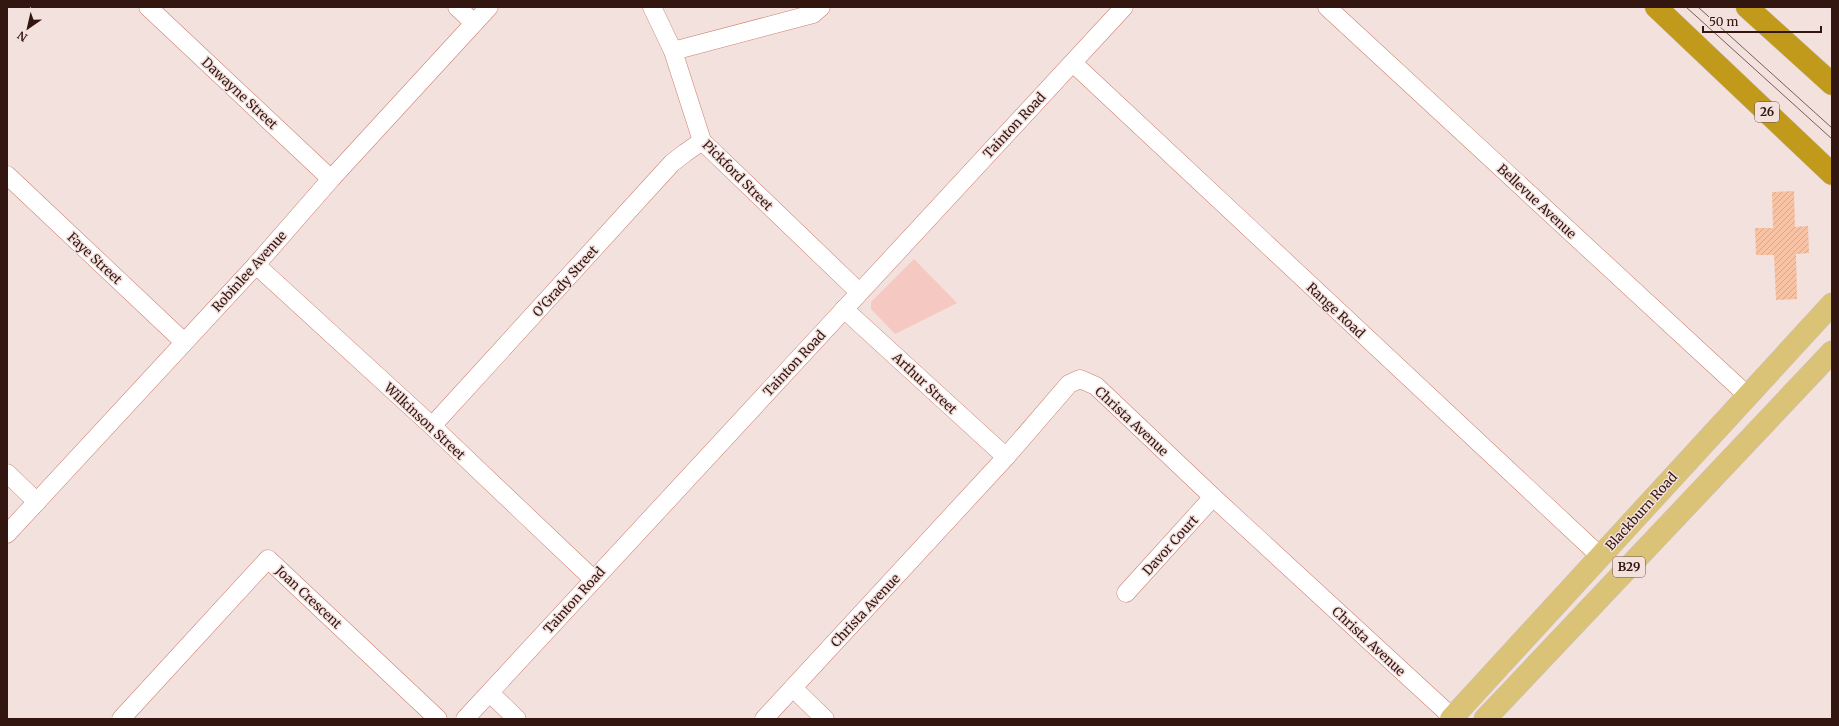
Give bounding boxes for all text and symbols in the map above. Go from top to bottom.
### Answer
north arrow [8,8,48,48]
scale bar [1703,8,1821,34]
text: 50 m [1709,14,1738,29]
text: N [15,28,30,45]
street label: Dawayne Street [198,54,281,133]
street label: Tainton Road [979,89,1049,162]
road number: 26 [1755,102,1779,122]
street label: Pickford Street [699,136,777,214]
street label: Bellevue Avenue [1494,160,1580,242]
street label: Robinlee Avenue [208,227,291,316]
street label: Faye Street [64,229,126,288]
street label: O'Grady Street [529,242,602,321]
street label: Range Road [1303,279,1369,342]
street label: Tainton Road [759,327,829,400]
street label: Arthur Street [888,348,961,418]
street label: Wilkinson Street [380,379,469,463]
street label: Christa Avenue [1091,383,1172,460]
street label: Blackburn Road [1602,469,1681,554]
street label: Davor Court [1139,512,1202,579]
road number: B29 [1613,557,1645,577]
street label: Joan Crescent [271,562,345,632]
street label: Tainton Road [540,563,609,637]
street label: Christa Avenue [827,570,904,651]
street label: Christa Avenue [1328,603,1409,680]

